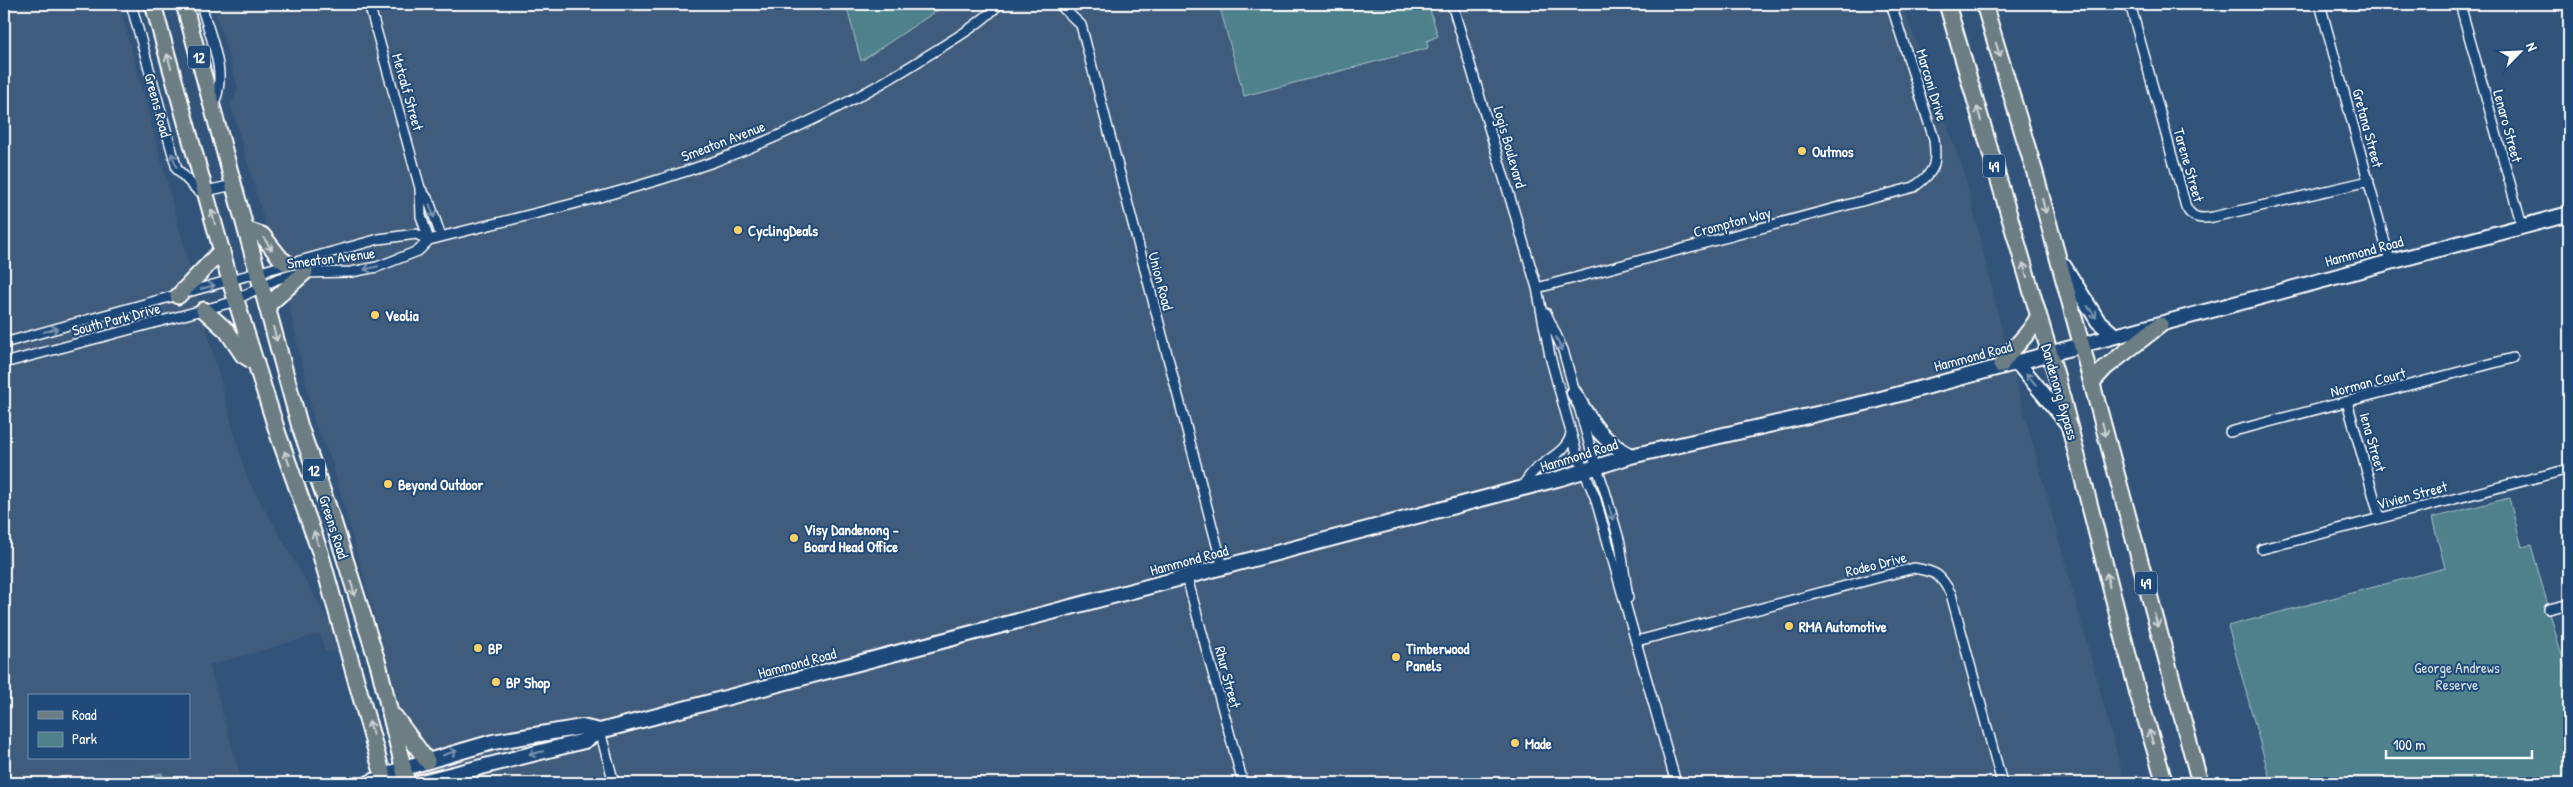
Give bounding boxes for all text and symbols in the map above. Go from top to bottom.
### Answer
north arrow [2496,28,2546,78]
text: N [2522,39,2543,54]
one-way arrow [1994,42,2004,58]
road number: 12 [188,46,210,68]
street label: Marconi Drive [1911,46,1953,124]
street label: Metcalf Street [387,51,429,134]
one-way arrow [164,53,173,69]
street label: Greens Road [139,71,177,139]
street label: Gretana Street [2347,86,2389,171]
street label: Lenaro Street [2488,87,2528,165]
street label: Logis Boulevard [1488,104,1532,190]
one-way arrow [1974,107,1984,123]
street label: Smeaton Avenue [678,115,768,167]
street label: Tarene Street [2168,126,2210,205]
place label: Outmos [1812,141,1854,162]
marker: Outmos [1796,145,1808,157]
one-way arrow [169,152,178,168]
road number: 49 [1983,154,2005,178]
one-way arrow [2040,198,2049,214]
street label: Crompton Way [1691,202,1773,242]
one-way arrow [428,203,437,219]
one-way arrow [207,210,217,226]
place label: CyclingDeals [748,220,818,242]
marker: CyclingDeals [732,224,744,236]
street label: Hammond Road [2323,230,2406,271]
one-way arrow [263,237,273,251]
street label: Smeaton Avenue [286,242,376,274]
street label: Union Road [1143,250,1179,312]
one-way arrow [2019,263,2029,279]
one-way arrow [363,264,379,273]
one-way arrow [199,282,215,292]
street label: South Park Drive [70,297,163,341]
place label: Veolia [385,305,419,326]
one-way arrow [2087,305,2097,319]
marker: Veolia [369,309,381,321]
one-way arrow [42,325,58,334]
one-way arrow [270,326,280,342]
street label: Hammond Road [1932,335,2015,376]
one-way arrow [1555,336,1565,351]
street label: Dandenong Bypass [2036,341,2084,443]
street label: Norman Court [2328,362,2409,402]
one-way arrow [2026,373,2037,386]
street label: Iena Street [2355,410,2392,475]
one-way arrow [2100,421,2109,437]
street label: Hammond Road [1538,433,1620,477]
one-way arrow [281,450,291,466]
road number: 12 [303,458,325,482]
place label: Beyond Outdoor [398,474,483,496]
street label: Vivien Street [2374,475,2450,514]
marker: Beyond Outdoor [382,478,394,490]
street label: Greens Road [314,493,354,562]
one-way arrow [1607,505,1617,521]
place label: Visy Dandenong - Board Head Office [804,519,899,557]
one-way arrow [310,531,320,547]
marker: Visy Dandenong - Board Head Office [788,532,800,544]
street label: Hammond Road [1148,539,1231,580]
street label: Rodeo Drive [1843,546,1909,582]
one-way arrow [2103,572,2112,588]
road number: 49 [2135,572,2157,594]
one-way arrow [349,581,359,597]
one-way arrow [2151,611,2161,627]
place label: RMA Automotive [1799,616,1887,637]
marker: RMA Automotive [1783,620,1795,632]
place label: BP [488,638,503,659]
place label: Timberwood Panels [1405,638,1470,676]
marker: BP [472,642,484,654]
street label: Hammond Road [756,642,839,683]
street label: Rhur Street [1210,644,1247,711]
marker: Timberwood Panels [1390,651,1402,663]
park label: George Andrews Reserve [2414,657,2500,695]
place label: BP Shop [506,672,551,694]
marker: BP Shop [490,676,502,688]
legend [28,694,190,760]
text: Road [72,704,97,725]
one-way arrow [366,721,375,737]
scale bar [2386,727,2532,759]
text: Park [72,728,97,749]
one-way arrow [2145,729,2155,745]
place label: Made [1525,733,1552,754]
text: 100 m [2393,734,2426,755]
marker: Made [1509,737,1521,749]
one-way arrow [442,748,458,757]
one-way arrow [529,749,545,758]

